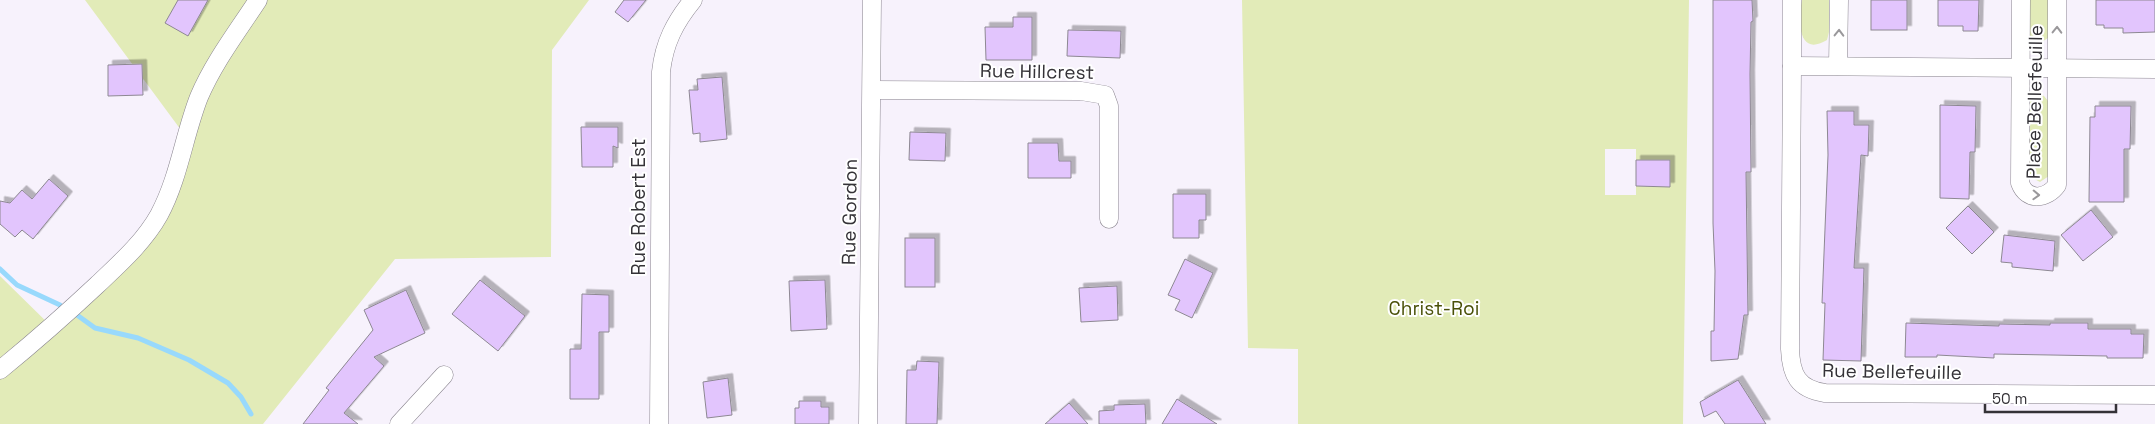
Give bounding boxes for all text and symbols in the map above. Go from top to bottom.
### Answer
street label: Place Bellefeuille [2021,25,2048,179]
one-way arrow [2052,26,2062,34]
one-way arrow [1834,29,1844,36]
street label: Rue Hillcrest [980,58,1094,85]
street label: Rue Robert Est [626,139,651,275]
street label: Rue Gordon [836,159,863,265]
one-way arrow [2032,190,2040,200]
park label: Christ-Roi [1389,296,1479,321]
street label: Rue Bellefeuille [1822,358,1962,385]
scale bar [1985,382,2116,414]
text: 50 m [1992,389,2027,408]

